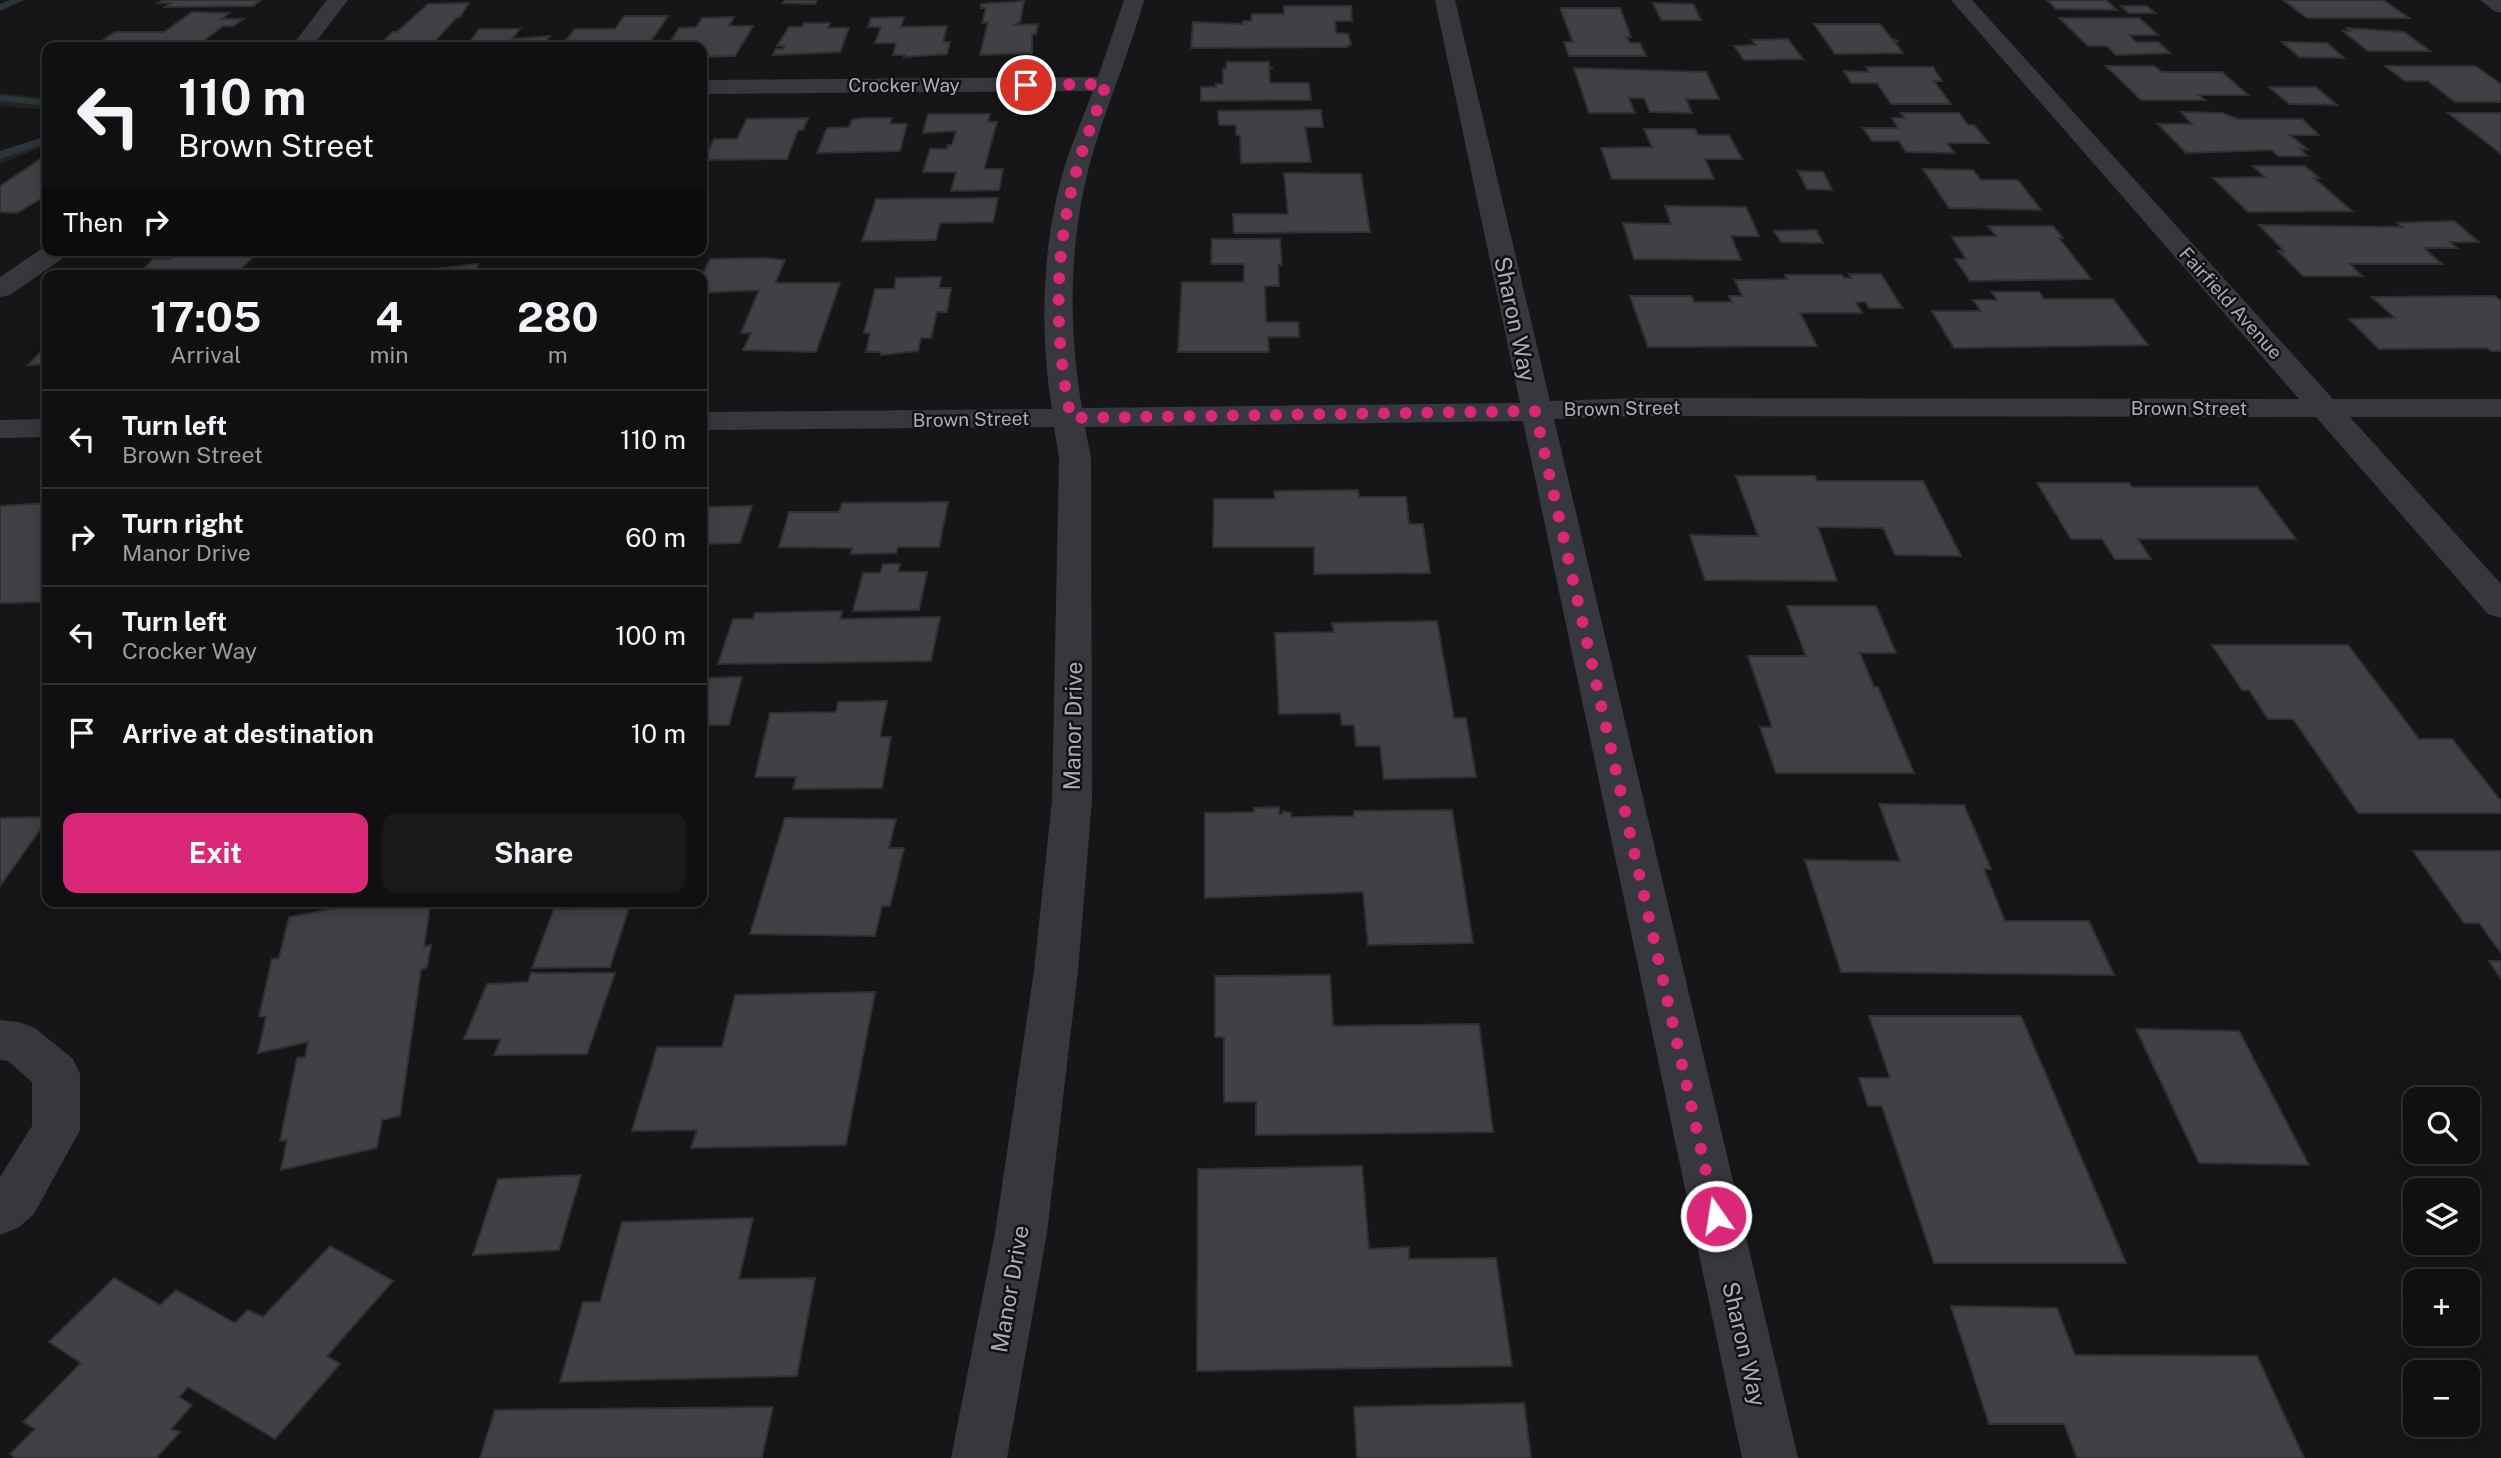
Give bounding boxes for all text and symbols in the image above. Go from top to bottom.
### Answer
pin [996,55,1056,115]
icon: arrive [1007,66,1045,104]
text: 110 m [178,68,306,126]
icon: left [63,70,154,161]
street label: Crocker Way [848,74,960,96]
text: Brown Street [178,127,374,164]
icon: right [137,203,175,241]
text: Then [63,207,123,238]
street label: Fairfield Avenue [2175,242,2287,364]
street label: Sharon Way [1489,254,1542,384]
text: 17:05 [150,292,261,341]
text: 4 [375,292,403,341]
text: 280 [517,292,599,341]
text: Arrival [170,341,241,368]
text: min [370,341,409,368]
text: m [548,341,568,368]
street label: Brown Street [1564,396,1680,420]
street label: Brown Street [2131,397,2247,419]
street label: Brown Street [913,407,1029,431]
text: Turn left [122,410,227,441]
icon: left [63,420,101,458]
text: 110 m [620,424,686,455]
text: Brown Street [122,441,263,468]
text: Turn right [122,508,244,539]
icon: right [63,518,101,556]
text: 60 m [625,522,686,553]
text: Manor Drive [122,539,251,566]
text: Turn left [122,606,227,637]
icon: left [63,616,101,654]
text: 100 m [615,620,686,651]
text: Crocker Way [122,637,257,664]
street label: Manor Drive [1058,661,1087,791]
icon: arrive [63,714,101,752]
text: Arrive at destination [122,718,374,749]
text: 10 m [631,718,686,749]
button: Exit [63,813,368,893]
button: Share [382,813,686,893]
map controls [2403,1087,2480,1437]
button: search [2403,1087,2480,1164]
button: layers [2403,1178,2480,1255]
position arrow [1679,1179,1753,1253]
street label: Manor Drive [985,1223,1034,1355]
button: + [2403,1269,2480,1346]
street label: Sharon Way [1717,1279,1772,1409]
button: − [2403,1360,2480,1437]

